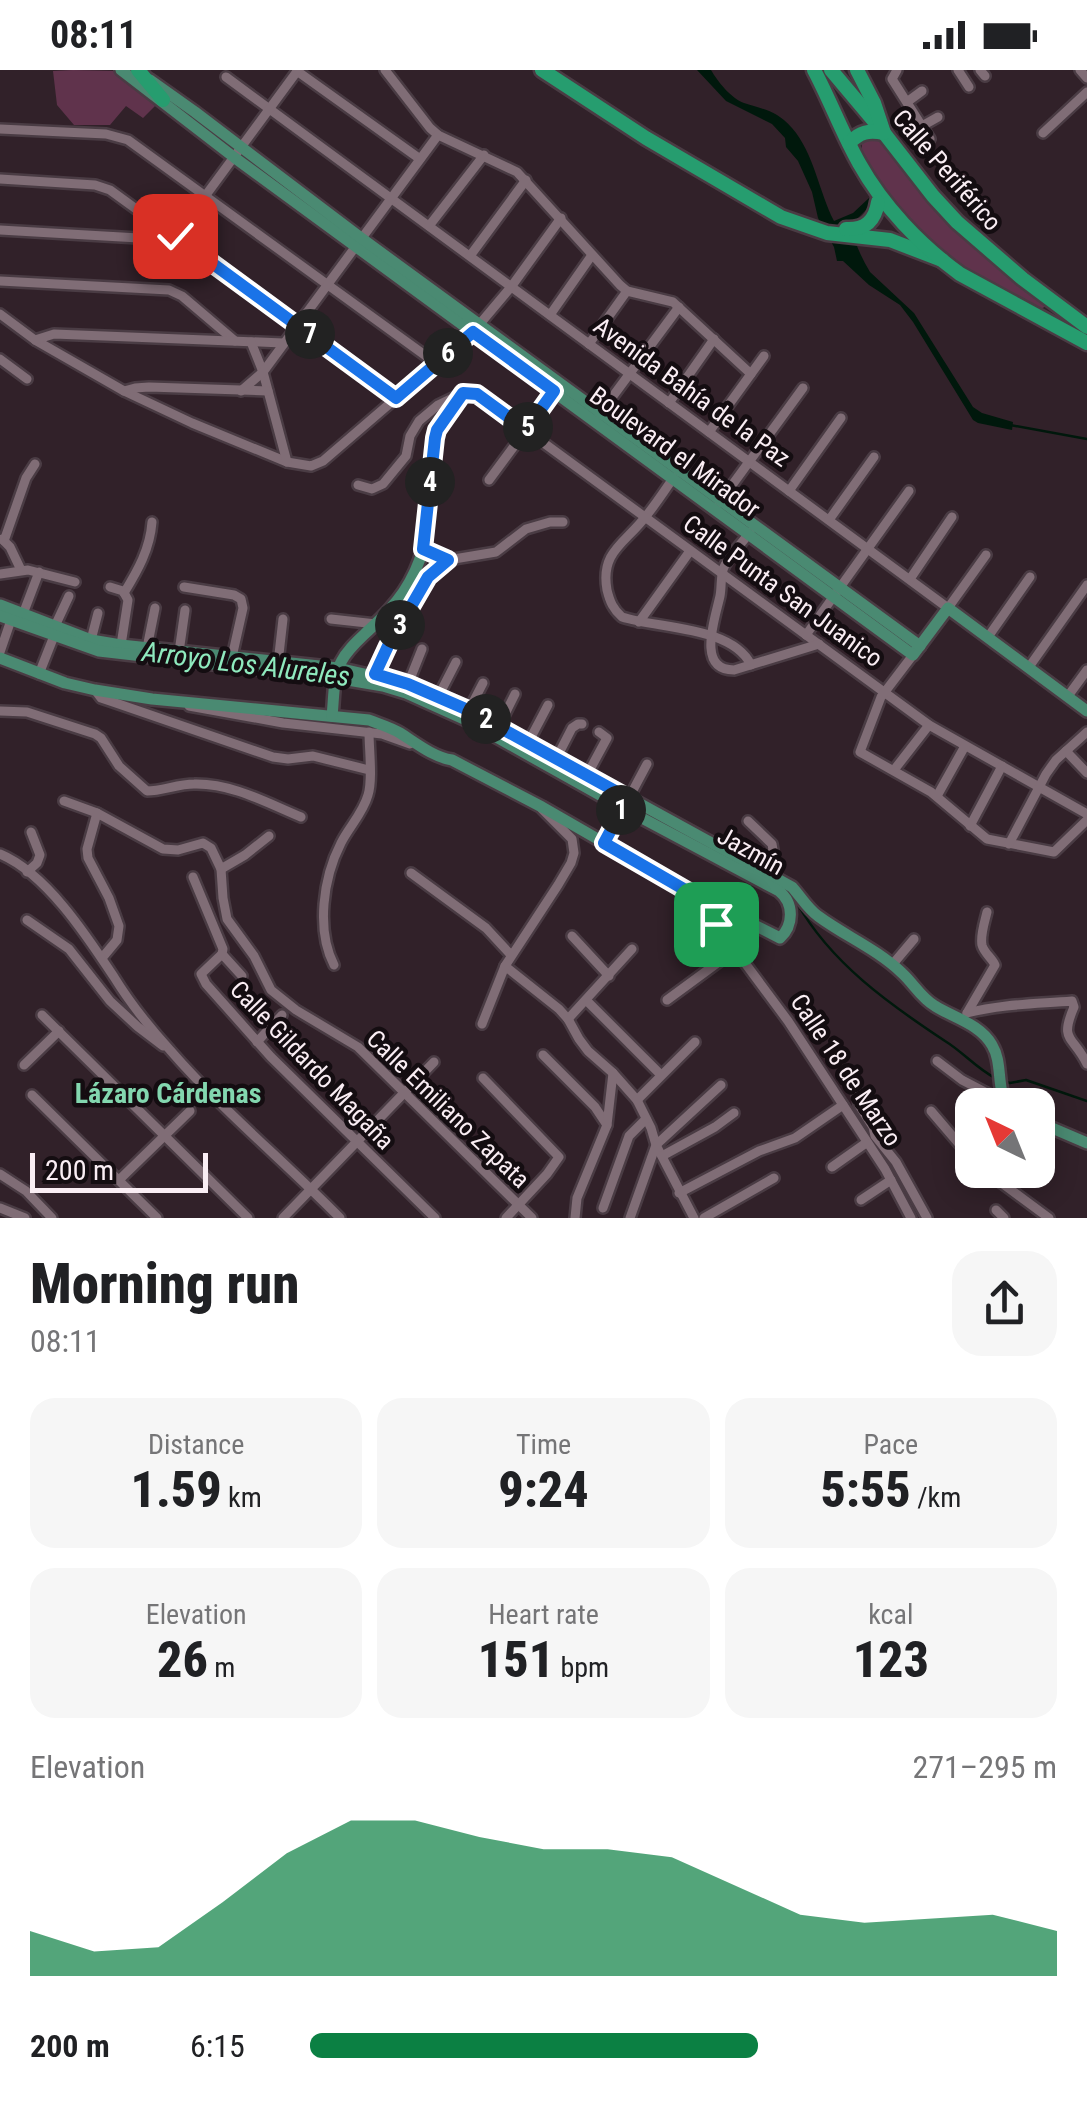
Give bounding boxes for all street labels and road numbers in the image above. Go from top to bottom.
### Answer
street label: Calle Periférico [887,104,1007,236]
street label: Avenida Bahía de la Paz [588,311,796,473]
street label: Boulevard el Mirador [584,381,766,524]
street label: Calle Punta San Juanico [678,509,888,673]
street label: Jazmín [713,821,789,881]
street label: Calle Gildardo Magaña [224,975,400,1155]
street label: Calle 18 de Marzo [784,988,908,1152]
street label: Calle Emiliano Zapata [361,1024,535,1194]

